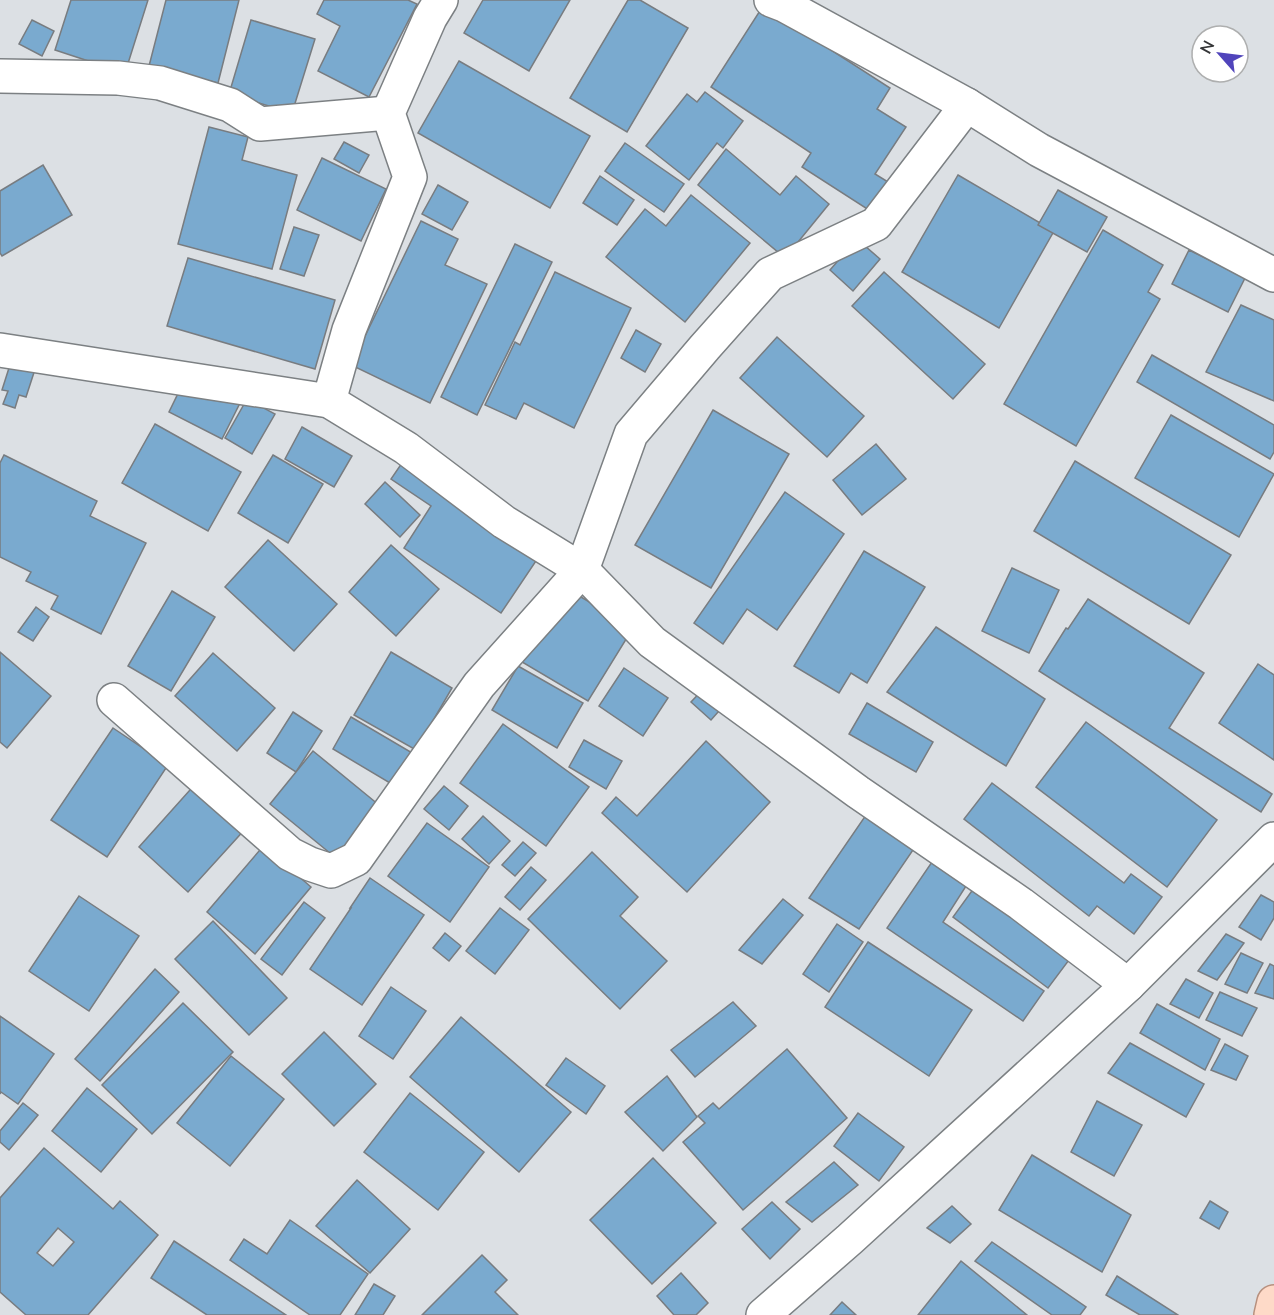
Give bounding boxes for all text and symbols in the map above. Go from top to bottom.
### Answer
north arrow [1190,24,1250,84]
text: N [1195,37,1218,57]

